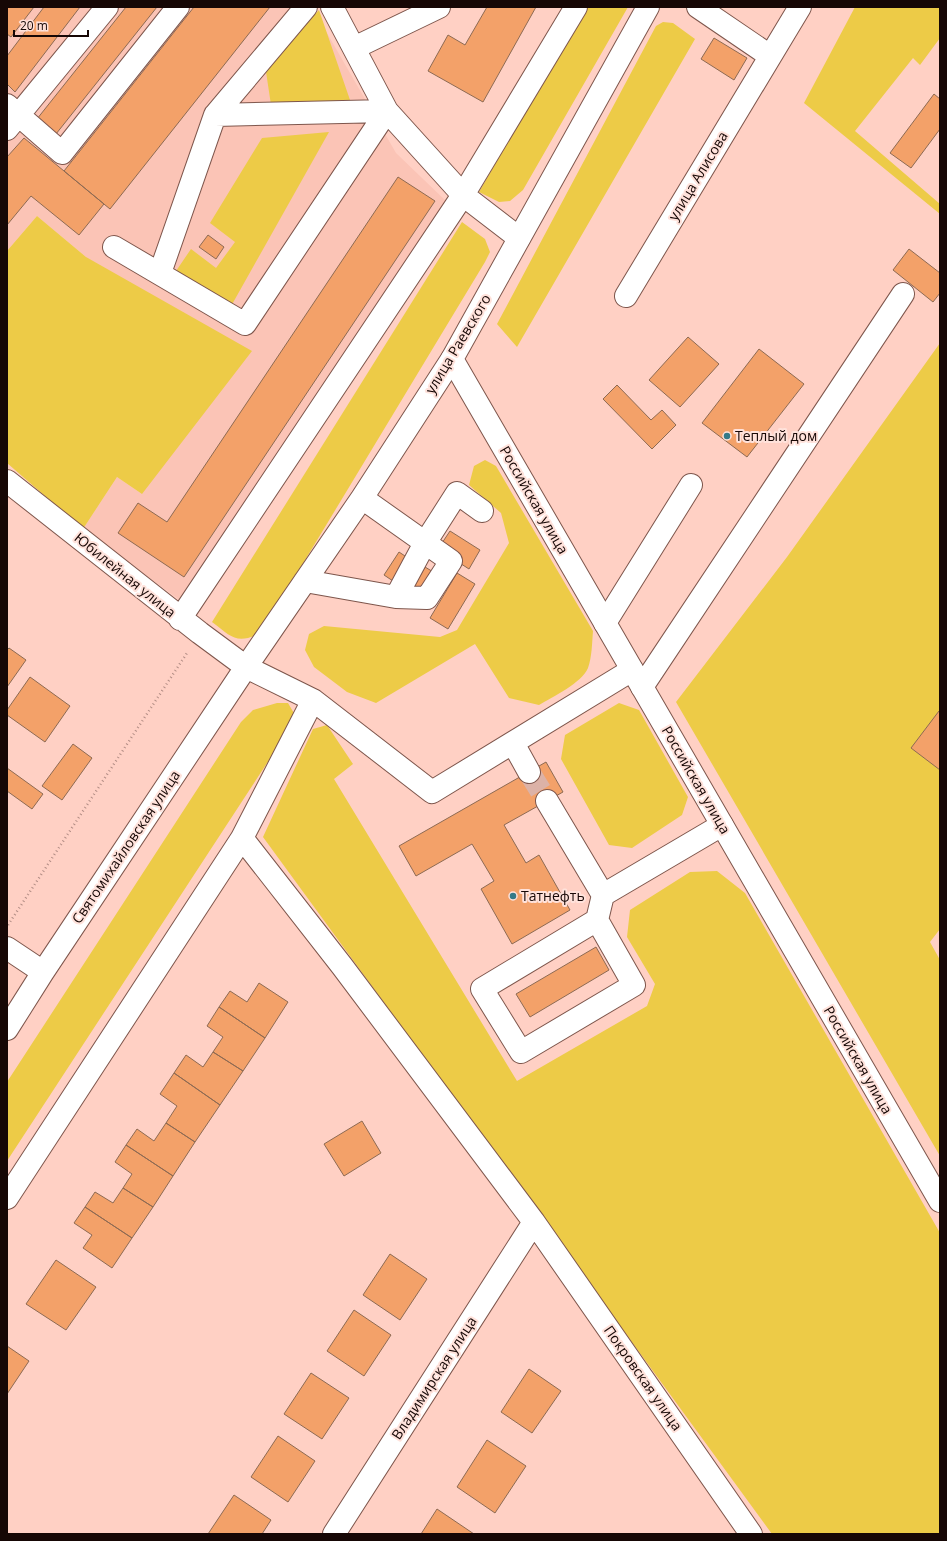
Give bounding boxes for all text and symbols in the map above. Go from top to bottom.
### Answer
scale bar [14,12,88,38]
text: 20 m [20,17,48,34]
street label: улица Алисова [663,128,732,224]
street label: улица Раевского [420,290,495,397]
place label: Теплый дом [735,426,817,445]
marker: Теплый дом [722,431,732,441]
street label: Российская улица [496,442,573,557]
street label: Юбилейная улица [71,528,180,621]
street label: Российская улица [658,722,735,837]
street label: Святомихайловская улица [67,766,184,927]
place label: Татнефть [521,886,585,905]
marker: Татнефть [508,891,518,901]
street label: Российская улица [820,1002,897,1117]
street label: Владимирская улица [387,1313,481,1443]
street label: Покровская улица [600,1321,687,1434]

